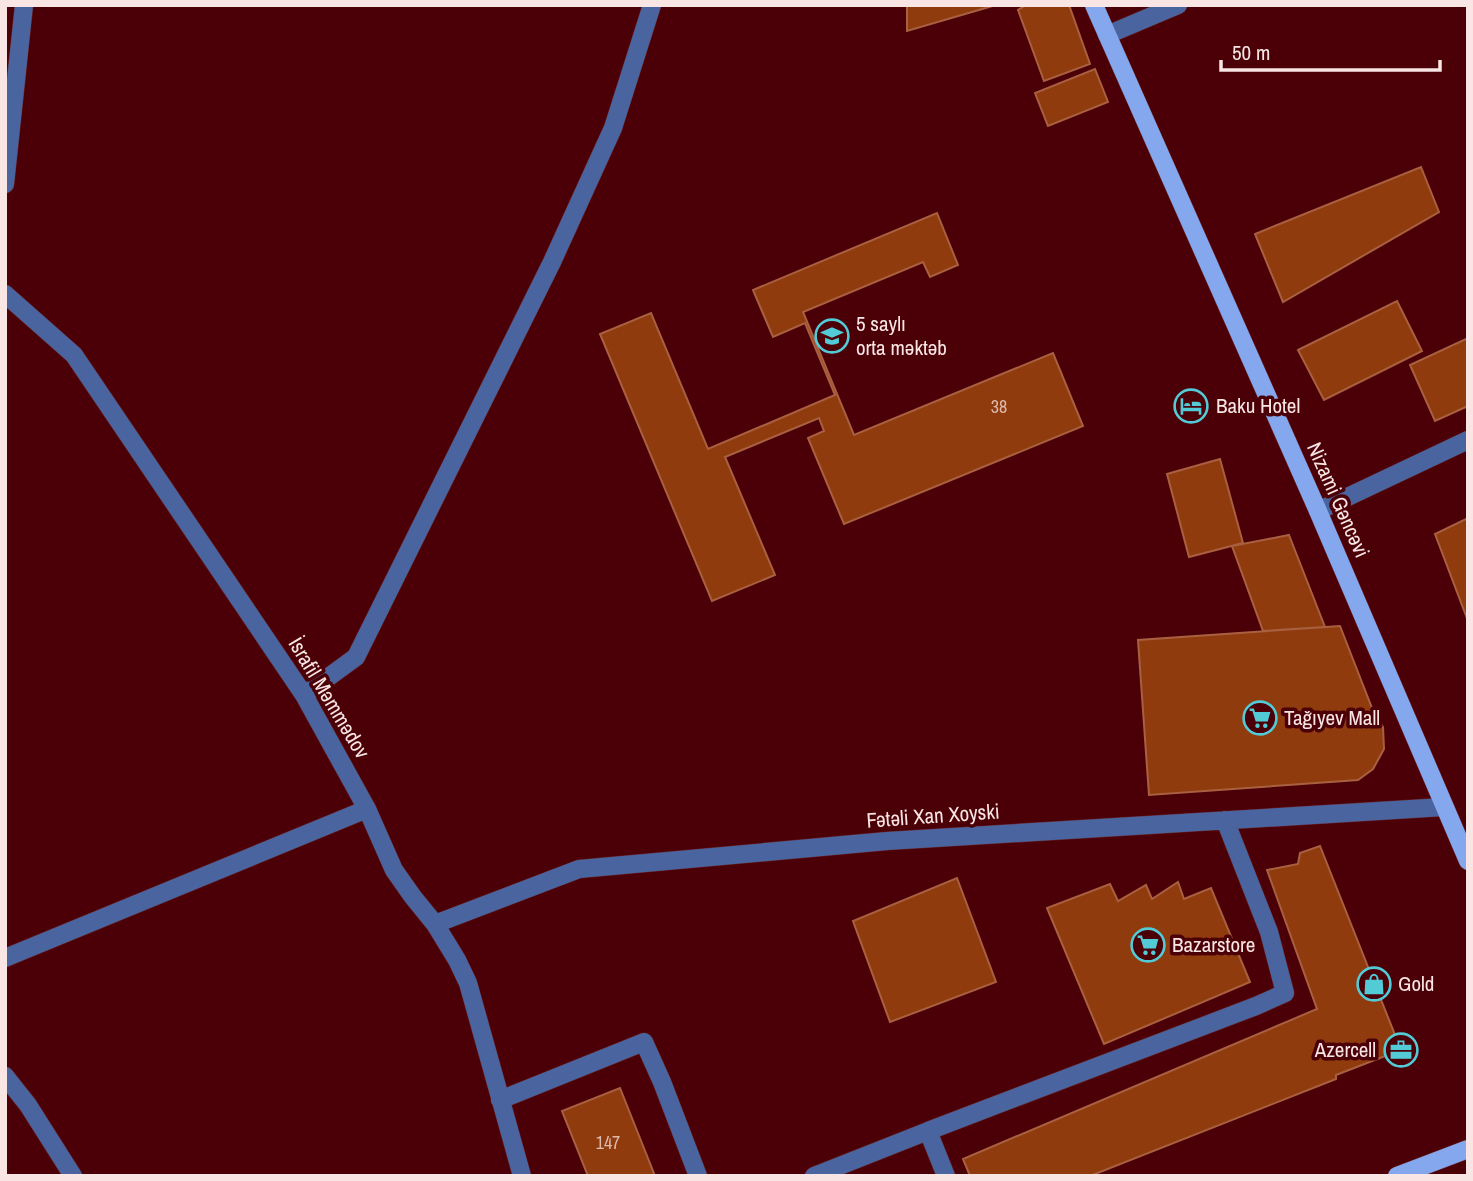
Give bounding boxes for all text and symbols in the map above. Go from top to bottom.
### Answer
scale bar [1221,28,1440,72]
text: 50 m [1232,38,1270,67]
place label: 5 saylı orta məktəb [856,309,947,362]
school or university icon: 5 saylı orta məktəb [813,317,851,355]
hotel icon: Baku Hotel [1172,387,1210,425]
place label: Baku Hotel [1216,391,1300,420]
house number: 38 [991,394,1007,419]
street label: Nizami Gəncəvi [1300,438,1377,562]
street label: İsrafil Məmmədov [282,632,377,764]
supermarket icon: Tağıyev Mall [1241,699,1279,737]
place label: Tağıyev Mall [1284,703,1380,732]
street label: Fətəli Xan Xoyski [865,796,1001,835]
supermarket icon: Bazarstore [1129,926,1167,964]
place label: Bazarstore [1172,930,1255,959]
shop icon: Gold [1355,965,1393,1003]
place label: Gold [1398,969,1434,998]
office icon: Azercell [1382,1031,1420,1069]
place label: Azercell [1314,1035,1376,1064]
house number: 147 [596,1130,620,1155]

